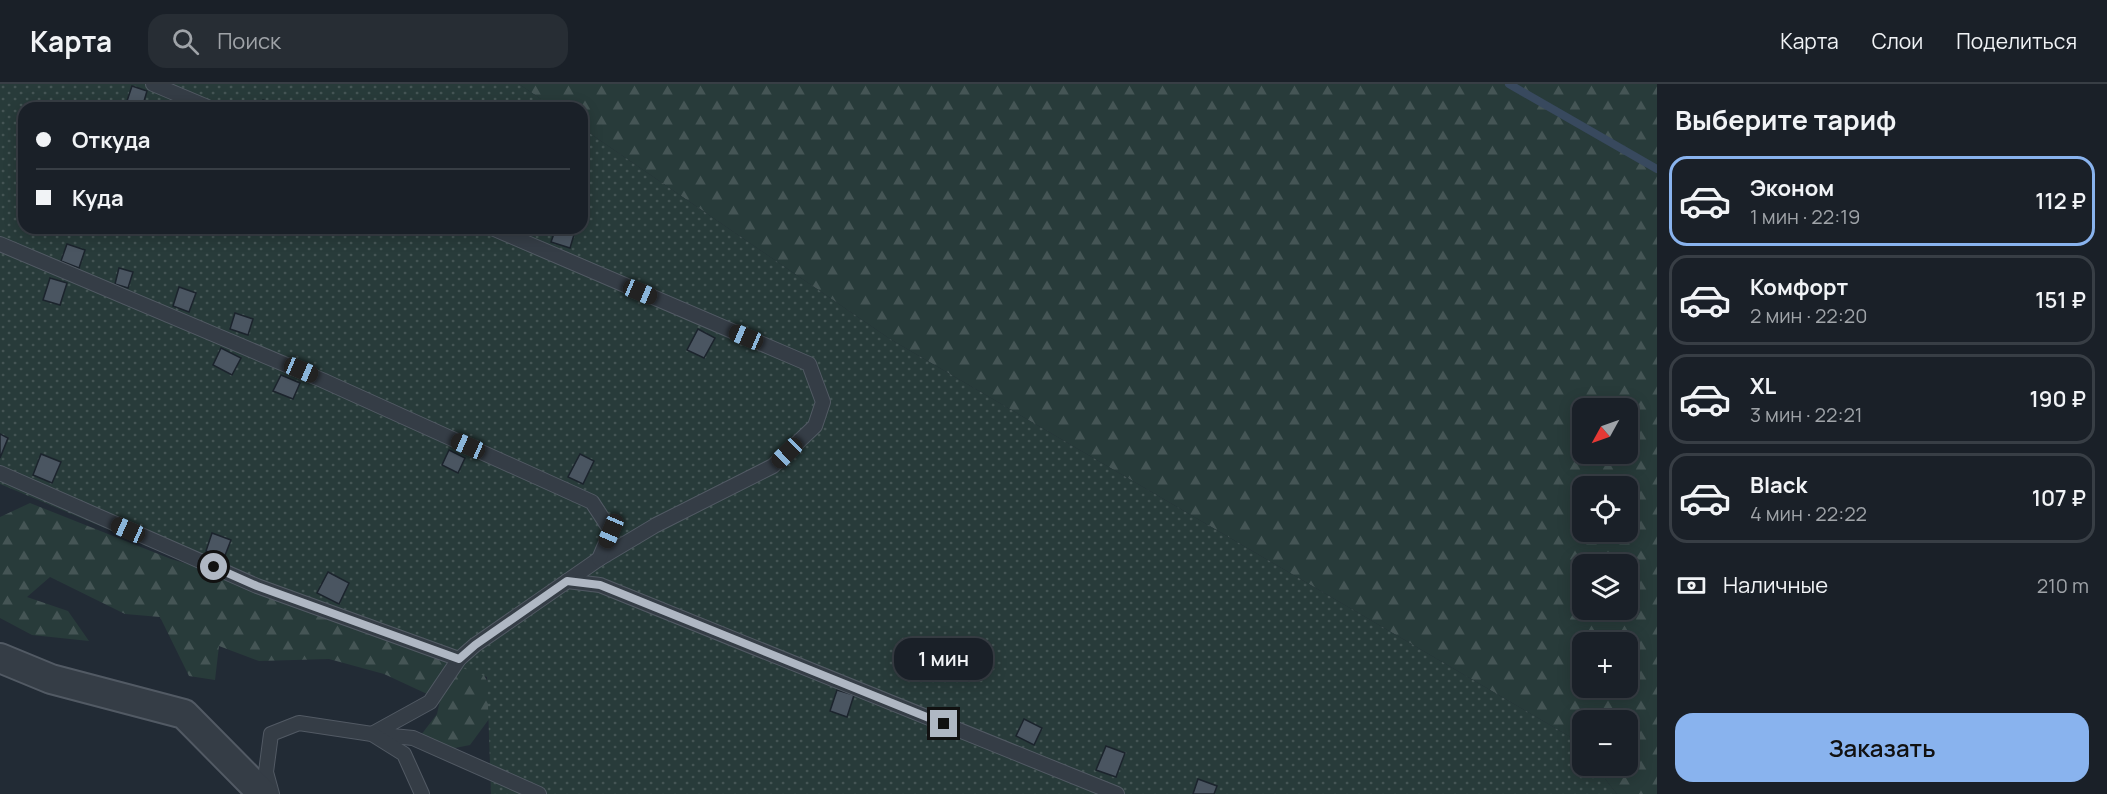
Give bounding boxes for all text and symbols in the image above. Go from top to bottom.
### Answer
search box [148,14,568,68]
text: Карта [30,22,112,60]
icon: search [169,25,202,58]
text: Поиск [217,26,281,56]
text: Карта [1780,27,1839,55]
text: Слои [1872,27,1923,55]
text: Поделиться [1956,27,2077,55]
text: Выберите тариф [1675,101,1896,138]
text: Откуда [72,125,151,155]
text: Эконом [1750,173,1834,203]
icon: car [1678,174,1732,228]
text: Куда [72,183,124,213]
text: 112 ₽ [2035,186,2086,216]
text: 1 мин · 22:19 [1750,203,1860,230]
text: Комфорт [1750,272,1848,302]
icon: car [1678,273,1732,327]
car [620,277,660,307]
text: 151 ₽ [2035,285,2086,315]
text: 2 мин · 22:20 [1750,302,1867,329]
car [726,322,766,352]
car [281,355,321,385]
text: XL [1750,371,1776,401]
icon: car [1678,372,1732,426]
text: 190 ₽ [2030,384,2086,414]
north arrow [1572,398,1638,464]
map controls [1572,398,1638,776]
text: 3 мин · 22:21 [1750,401,1863,428]
car [448,430,488,462]
car [768,434,806,472]
text: Black [1750,470,1807,500]
icon: car [1678,471,1732,525]
button: locate [1572,476,1638,542]
text: 107 ₽ [2032,483,2086,513]
text: 4 мин · 22:22 [1750,500,1867,527]
car [596,511,626,551]
car [108,514,148,546]
route start [200,553,227,580]
button: layers [1572,554,1638,620]
icon: cash [1675,569,1708,602]
text: Наличные [1723,570,1828,600]
text: 210 m [2037,572,2089,599]
button: + [1572,632,1638,698]
callout: 1 мин [894,637,994,679]
text: 1 мин [918,645,969,672]
route end [930,710,957,737]
button: − [1572,710,1638,776]
button: Заказать [1675,713,2089,782]

